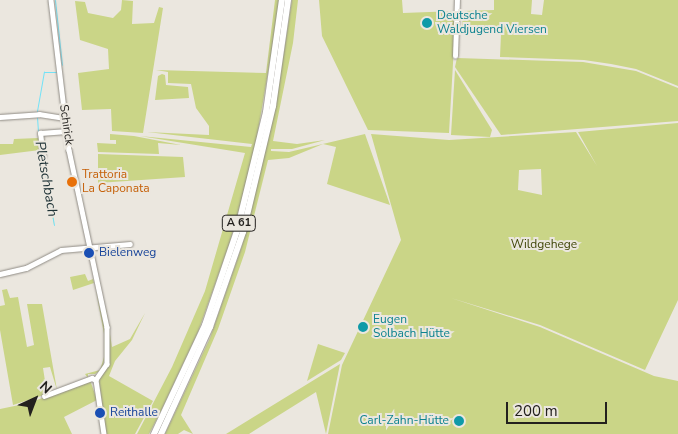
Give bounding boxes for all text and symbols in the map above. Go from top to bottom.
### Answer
place label: Deutsche Waldjugend Viersen [437,9,547,37]
marker: Deutsche Waldjugend Viersen [421,17,433,29]
street label: Schirick [56,104,76,146]
water label: Pletschbach [31,140,61,218]
place label: Trattoria La Caponata [82,168,150,196]
marker: Trattoria La Caponata [66,176,78,188]
road number: A 61 [222,214,256,232]
park label: Wildgehege [511,238,577,252]
place label: Bielenweg [99,246,156,260]
marker: Bielenweg [83,247,95,259]
place label: Eugen Solbach Hütte [373,313,450,341]
marker: Eugen Solbach Hütte [357,321,369,333]
north arrow [10,374,60,424]
text: N [35,377,56,398]
scale bar [508,392,609,424]
text: 200 m [514,401,558,421]
place label: Reithalle [110,406,158,420]
marker: Reithalle [94,407,106,419]
place label: Carl-Zahn-Hütte [359,414,449,428]
marker: Carl-Zahn-Hütte [453,415,465,427]

